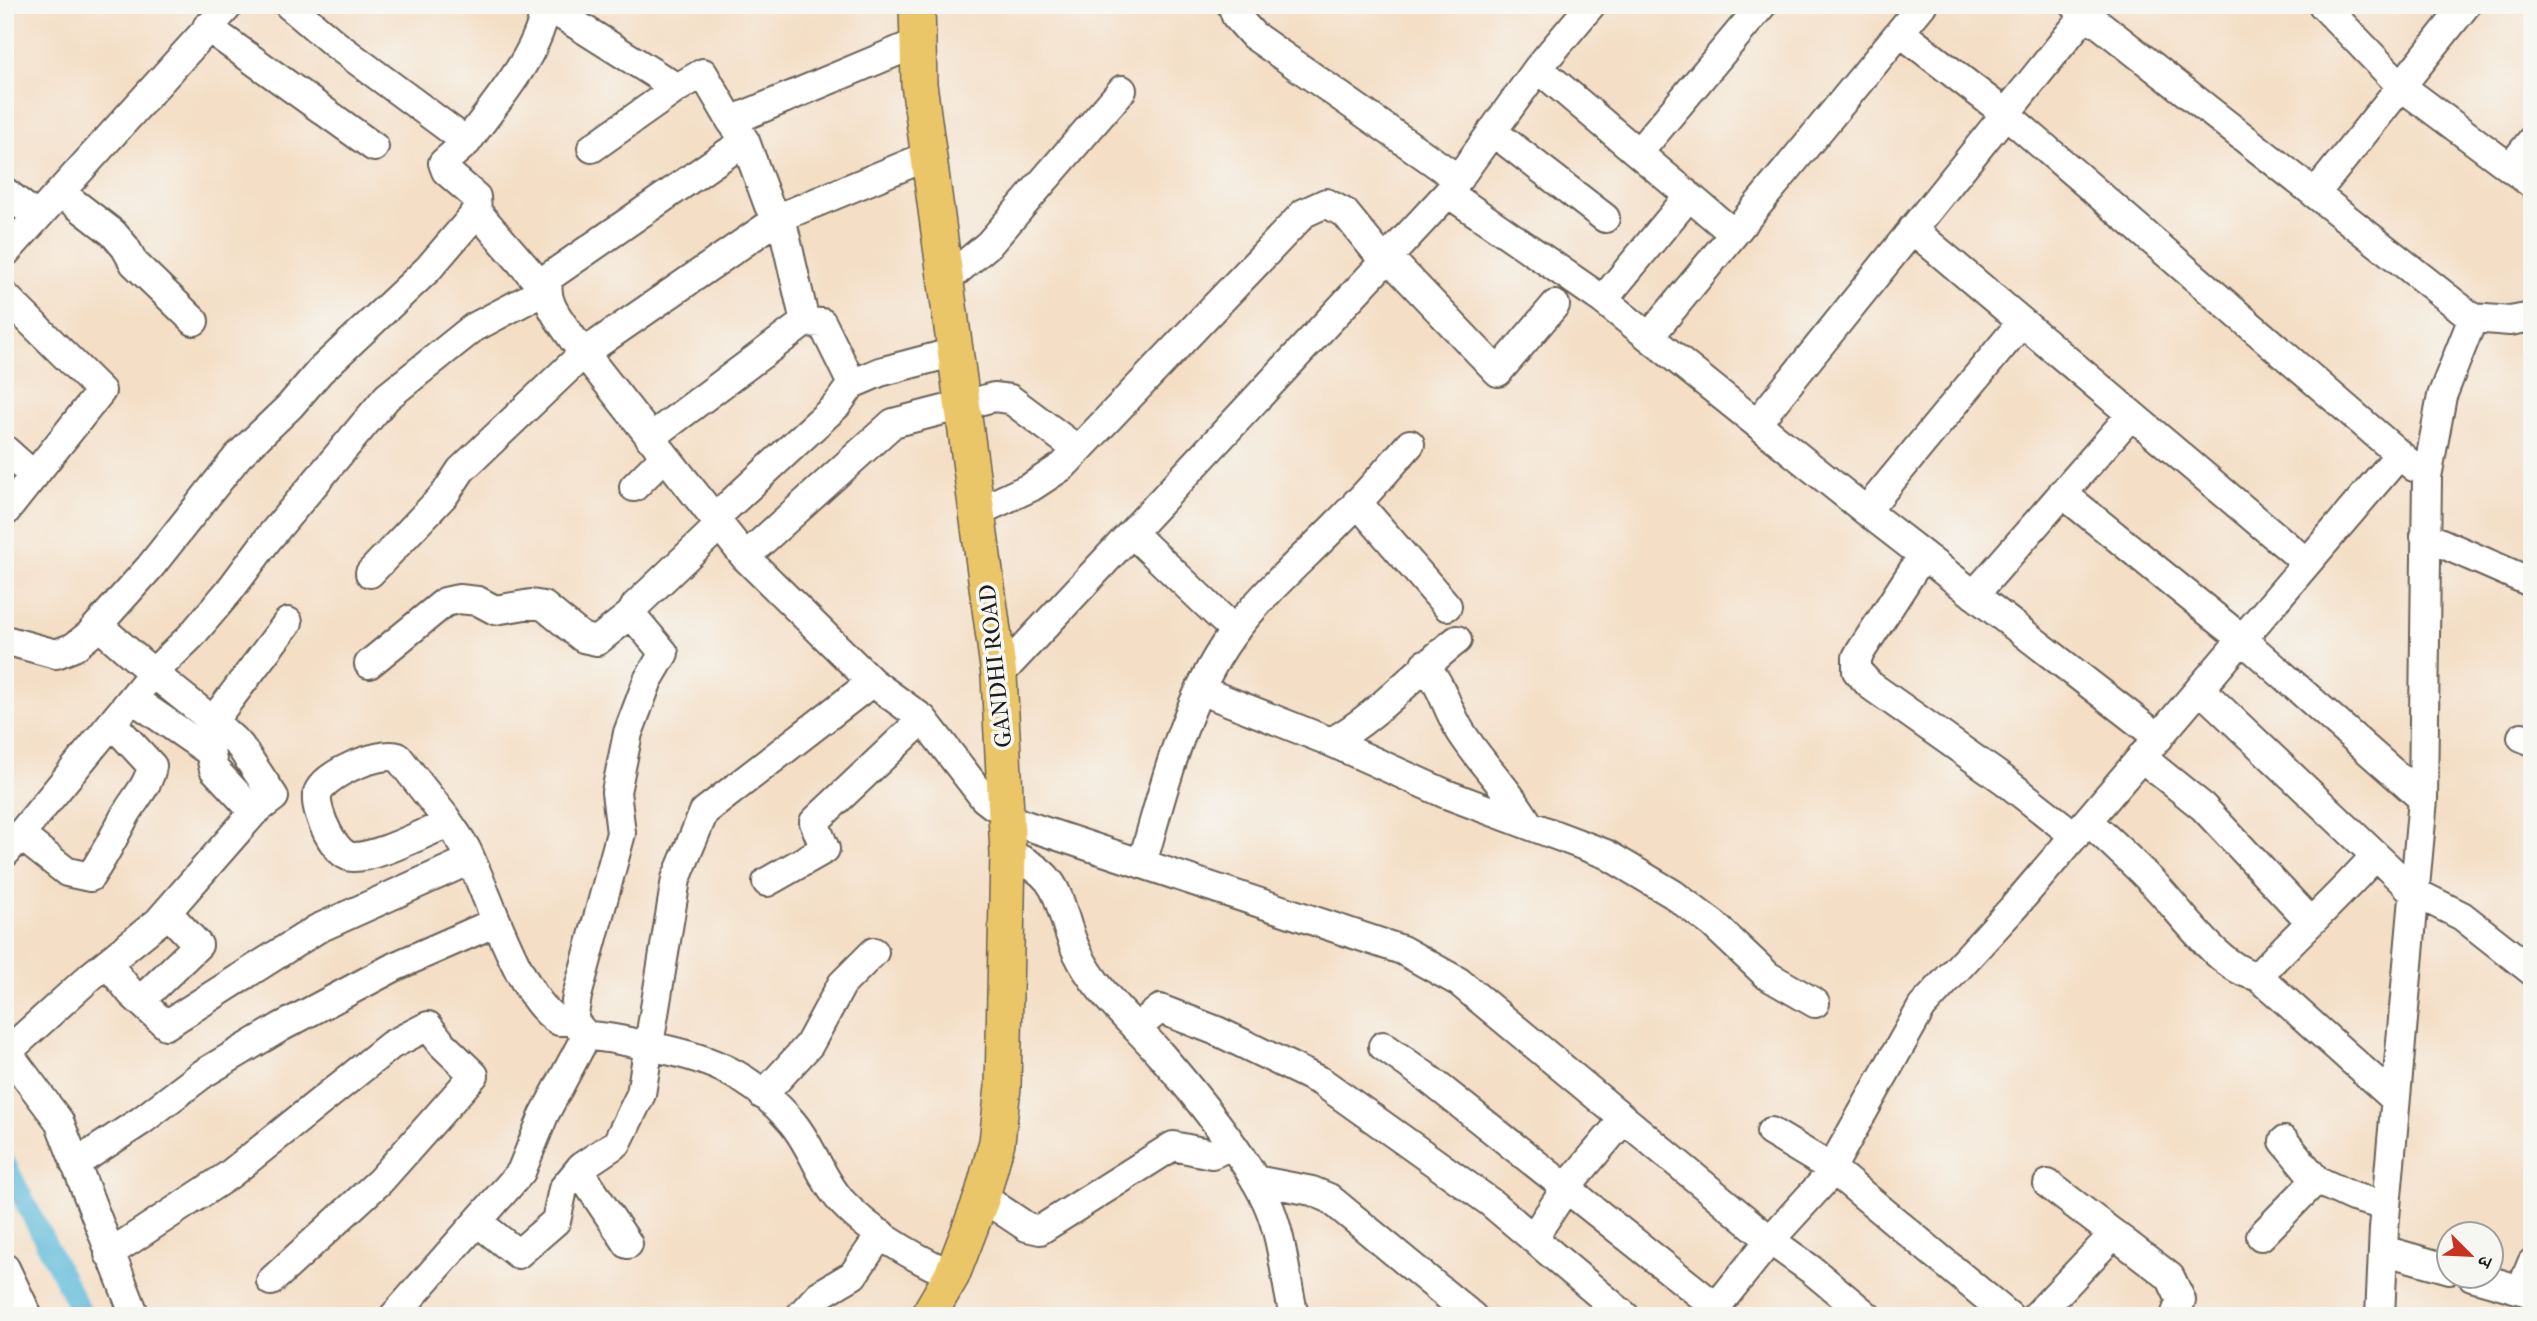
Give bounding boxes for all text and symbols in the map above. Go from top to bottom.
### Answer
street label: GANDHI ROAD [973,583,1018,749]
north arrow [2436,1220,2506,1290]
text: उ [2472,1251,2497,1272]

